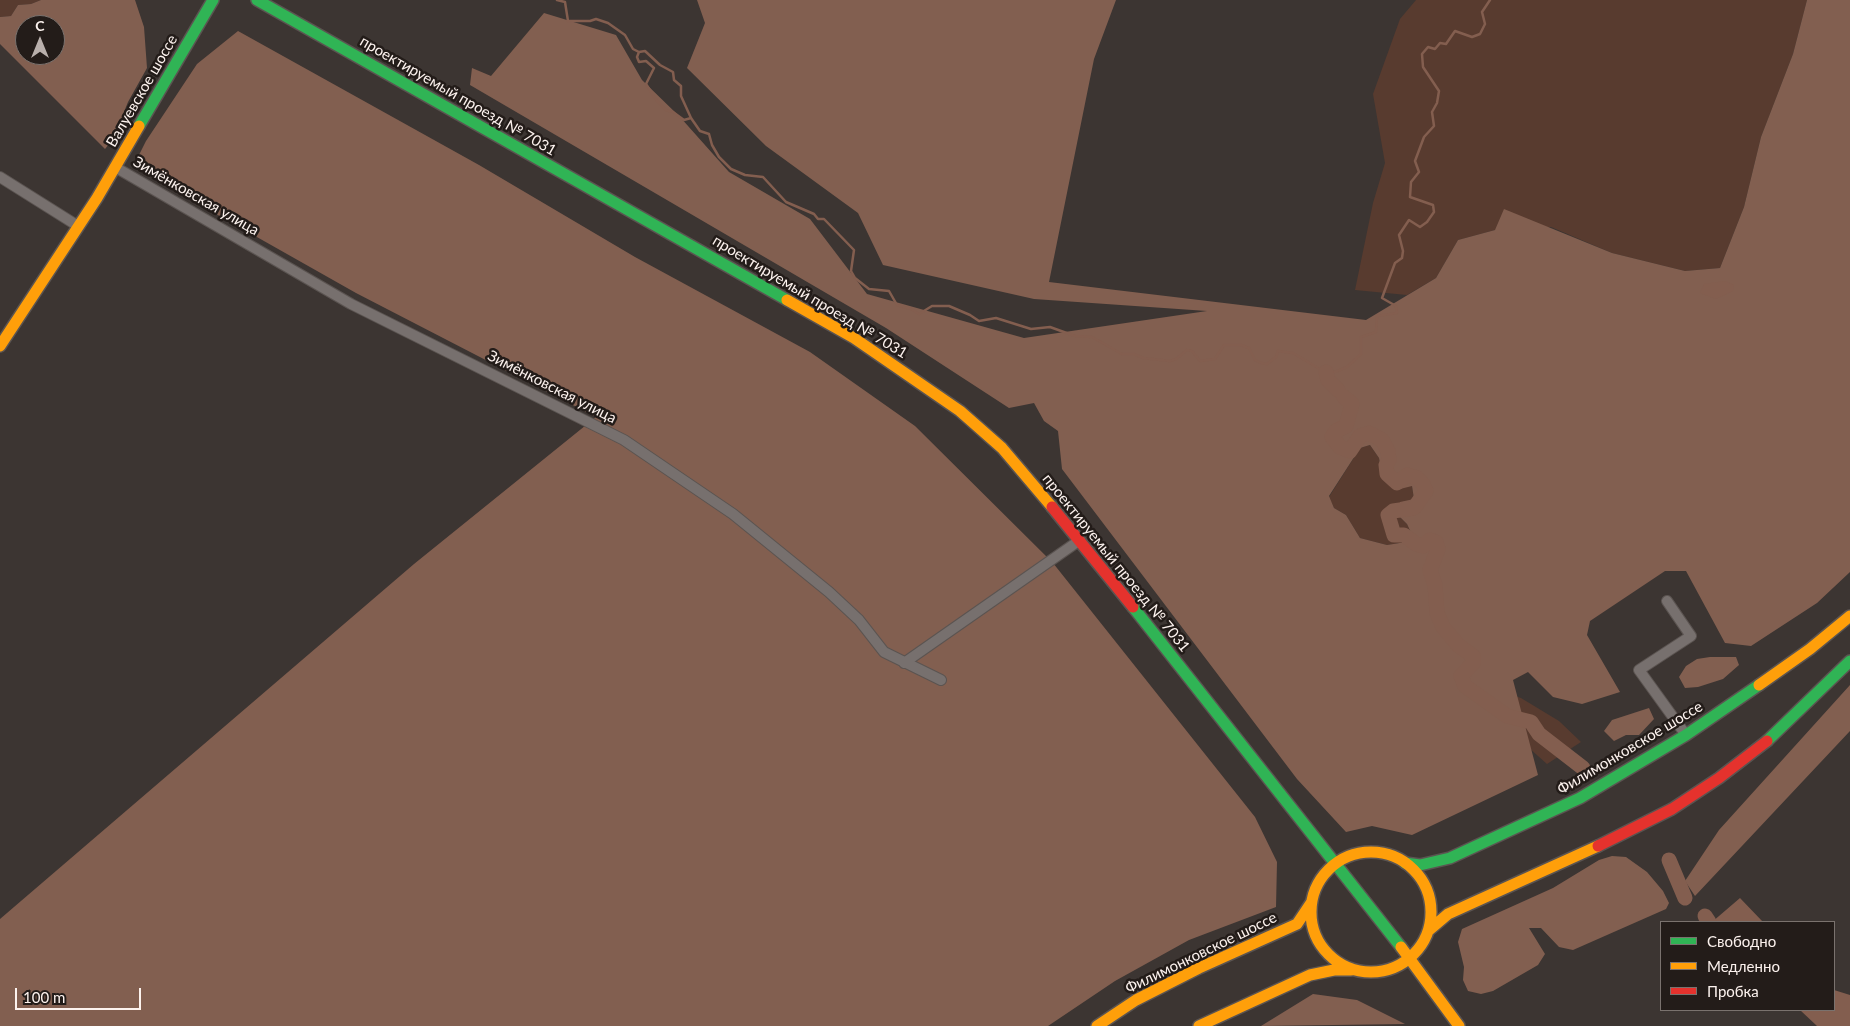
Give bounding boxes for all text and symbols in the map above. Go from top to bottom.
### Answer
north arrow [15,15,65,65]
text: С [35,17,45,34]
street label: Валуевское шоссе [103,32,181,150]
street label: проектируемый проезд № 7031 [357,32,559,160]
street label: Зимёнковская улица [130,153,262,239]
street label: проектируемый проезд № 7031 [709,232,911,362]
street label: Зимёнковская улица [485,347,619,427]
street label: проектируемый проезд № 7031 [1039,470,1193,656]
street label: Филимонковское шоссе [1554,697,1706,799]
street label: Филимонковское шоссе [1122,908,1280,998]
legend [1660,921,1835,1011]
text: Свободно [1707,932,1776,950]
text: Медленно [1707,957,1780,975]
scale bar [18,978,144,1010]
text: Пробка [1707,982,1759,1000]
text: 100 m [23,988,65,1006]

